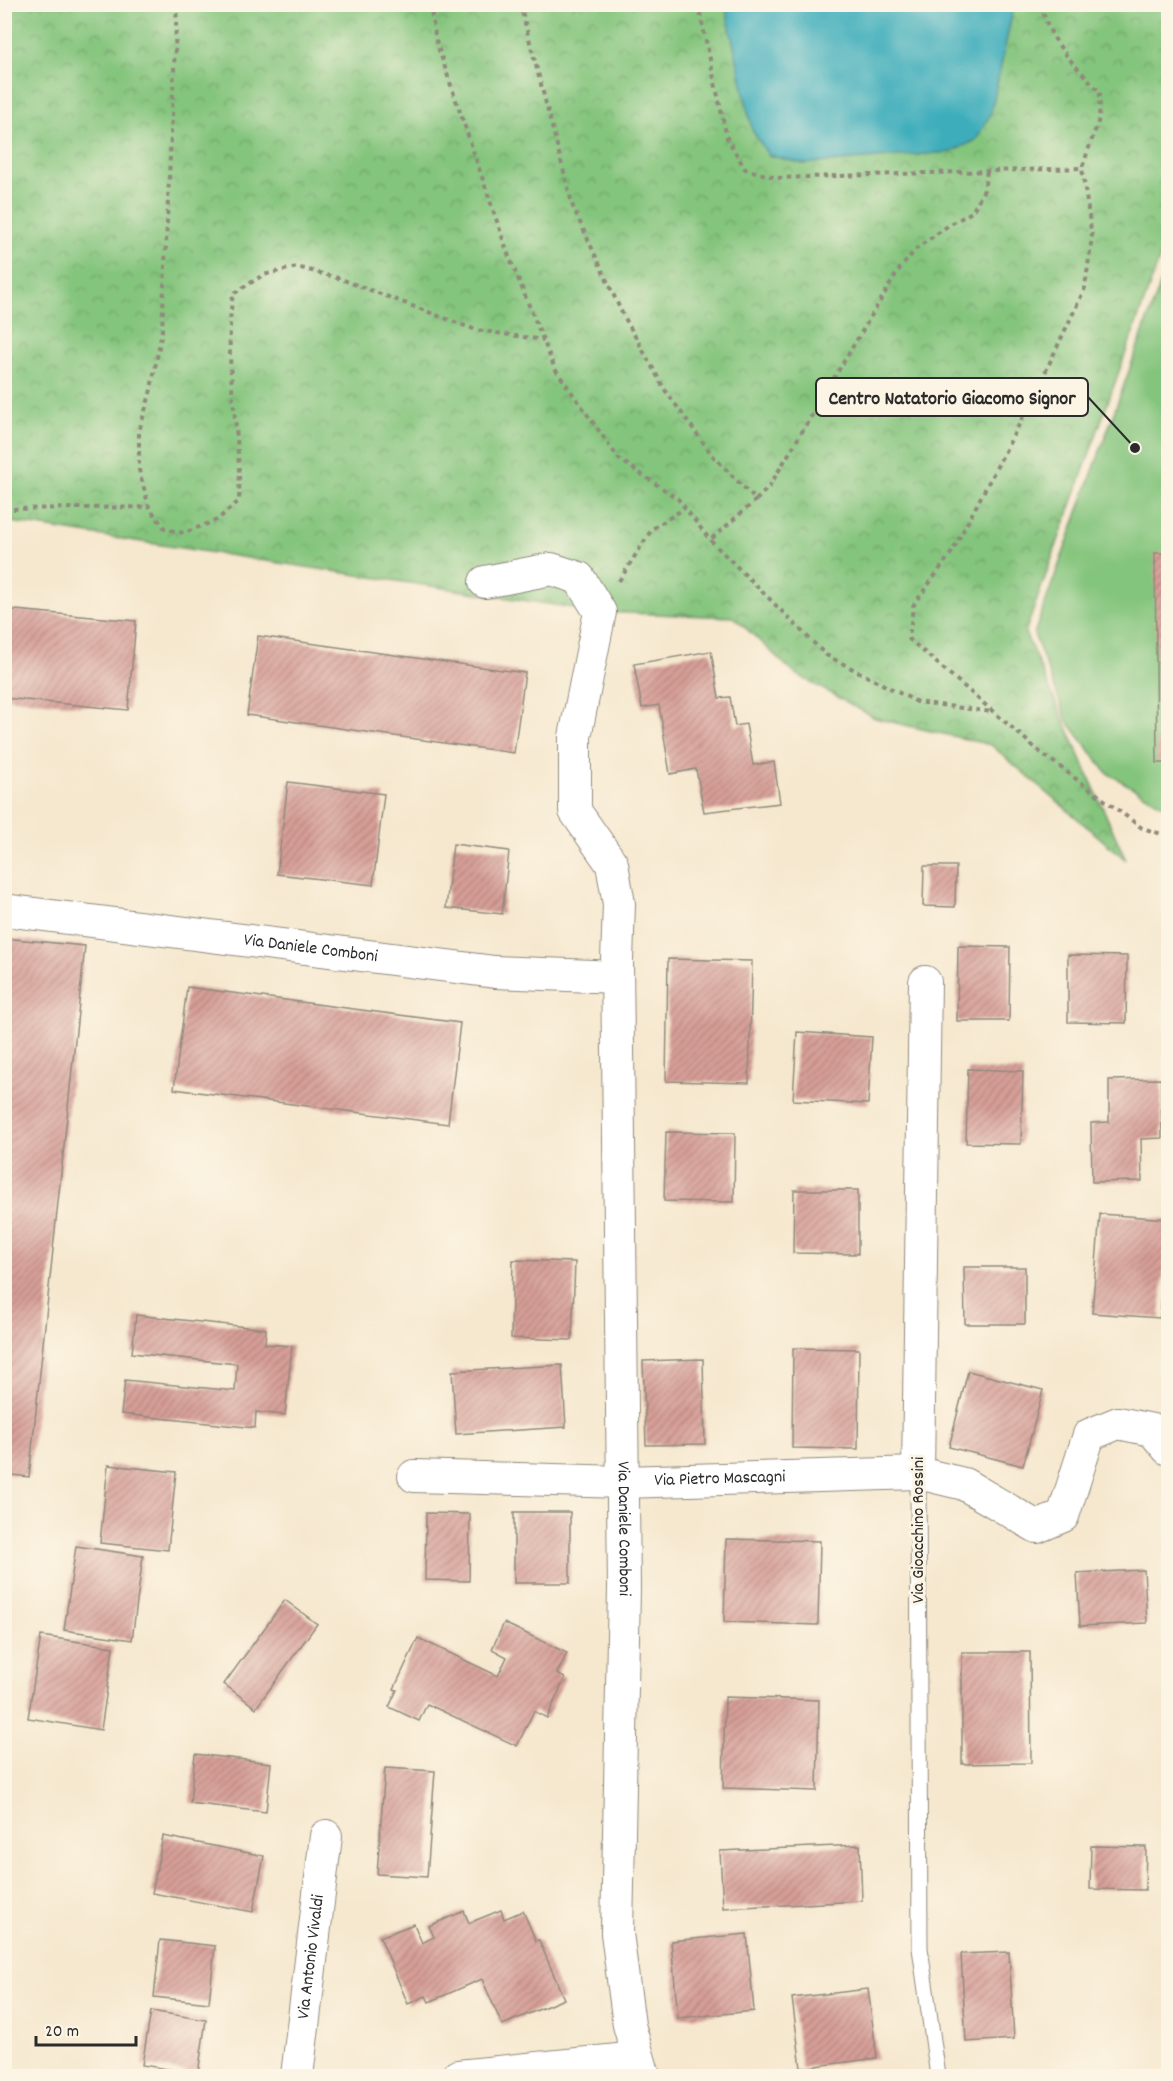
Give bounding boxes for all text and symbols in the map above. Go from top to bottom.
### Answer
callout: Centro Natatorio Giacomo Signor [816,378,1088,416]
text: Centro Natatorio Giacomo Signor [828,386,1076,414]
street label: Via Daniele Comboni [242,928,379,970]
street label: Via Gioacchino Rossini [907,1457,932,1603]
street label: Via Daniele Comboni [610,1461,637,1596]
street label: Via Pietro Mascagni [654,1465,786,1494]
street label: Via Antonio Vivaldi [291,1893,331,2020]
scale bar [36,2009,136,2047]
text: 20 m [45,2020,79,2045]

